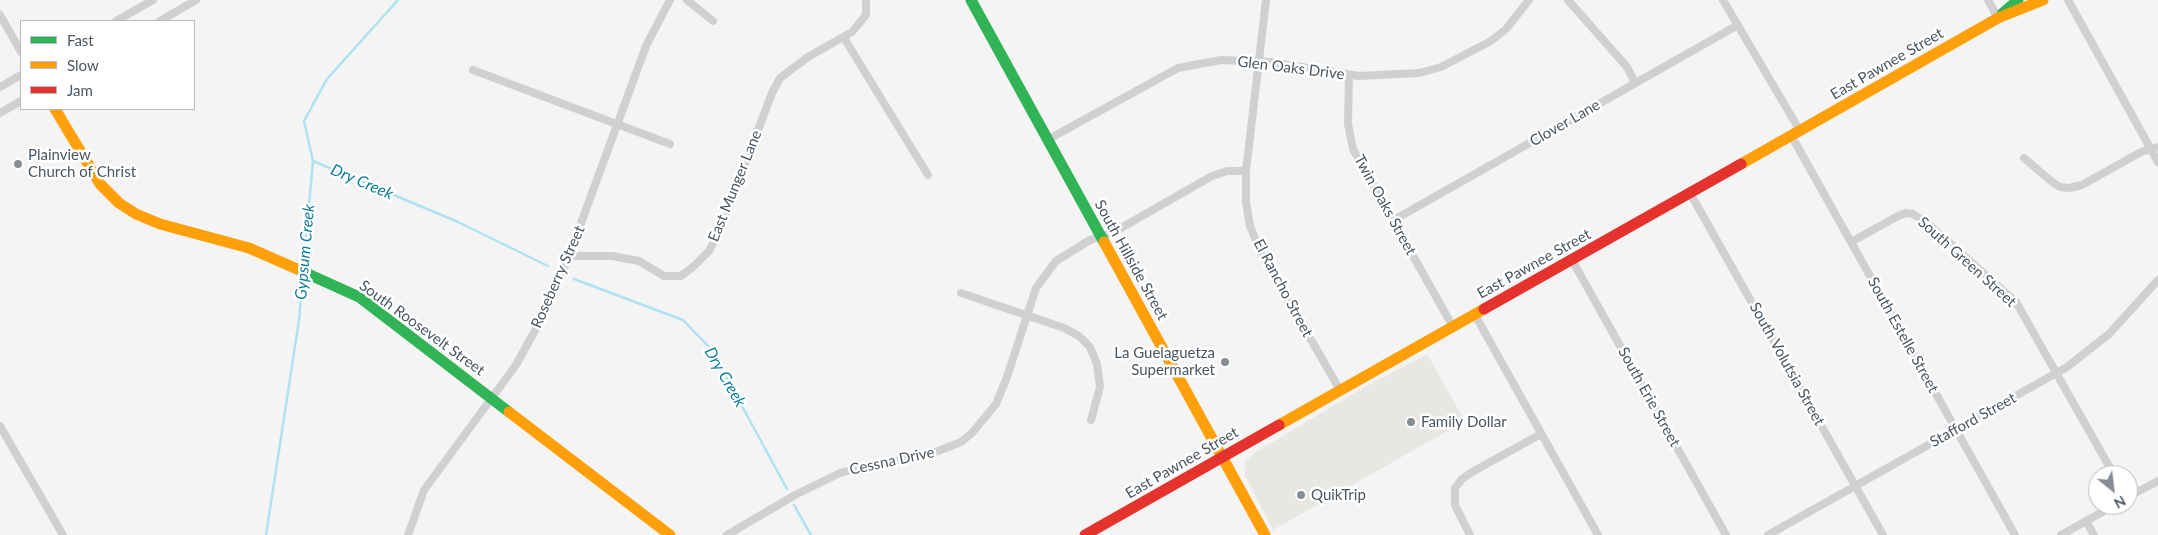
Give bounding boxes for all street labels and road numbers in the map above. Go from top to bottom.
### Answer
street label: East Pawnee Street [1827,24,1947,104]
street label: Glen Oaks Drive [1237,53,1345,83]
street label: Clover Lane [1527,96,1603,150]
street label: East Munger Lane [704,128,766,244]
street label: Twin Oaks Street [1350,152,1420,258]
street label: South Hillside Street [1091,197,1171,323]
street label: South Green Street [1914,213,2020,311]
street label: Roseberry Street [527,223,589,331]
street label: East Pawnee Street [1474,225,1594,303]
street label: El Rancho Street [1250,236,1316,340]
street label: South Estelle Street [1864,274,1942,396]
street label: South Roosevelt Street [356,277,488,379]
street label: South Volutsia Street [1746,299,1828,429]
street label: South Erie Street [1614,344,1684,450]
street label: Stafford Street [1927,389,2019,451]
street label: East Pawnee Street [1122,423,1242,503]
street label: Cessna Drive [848,443,936,479]

